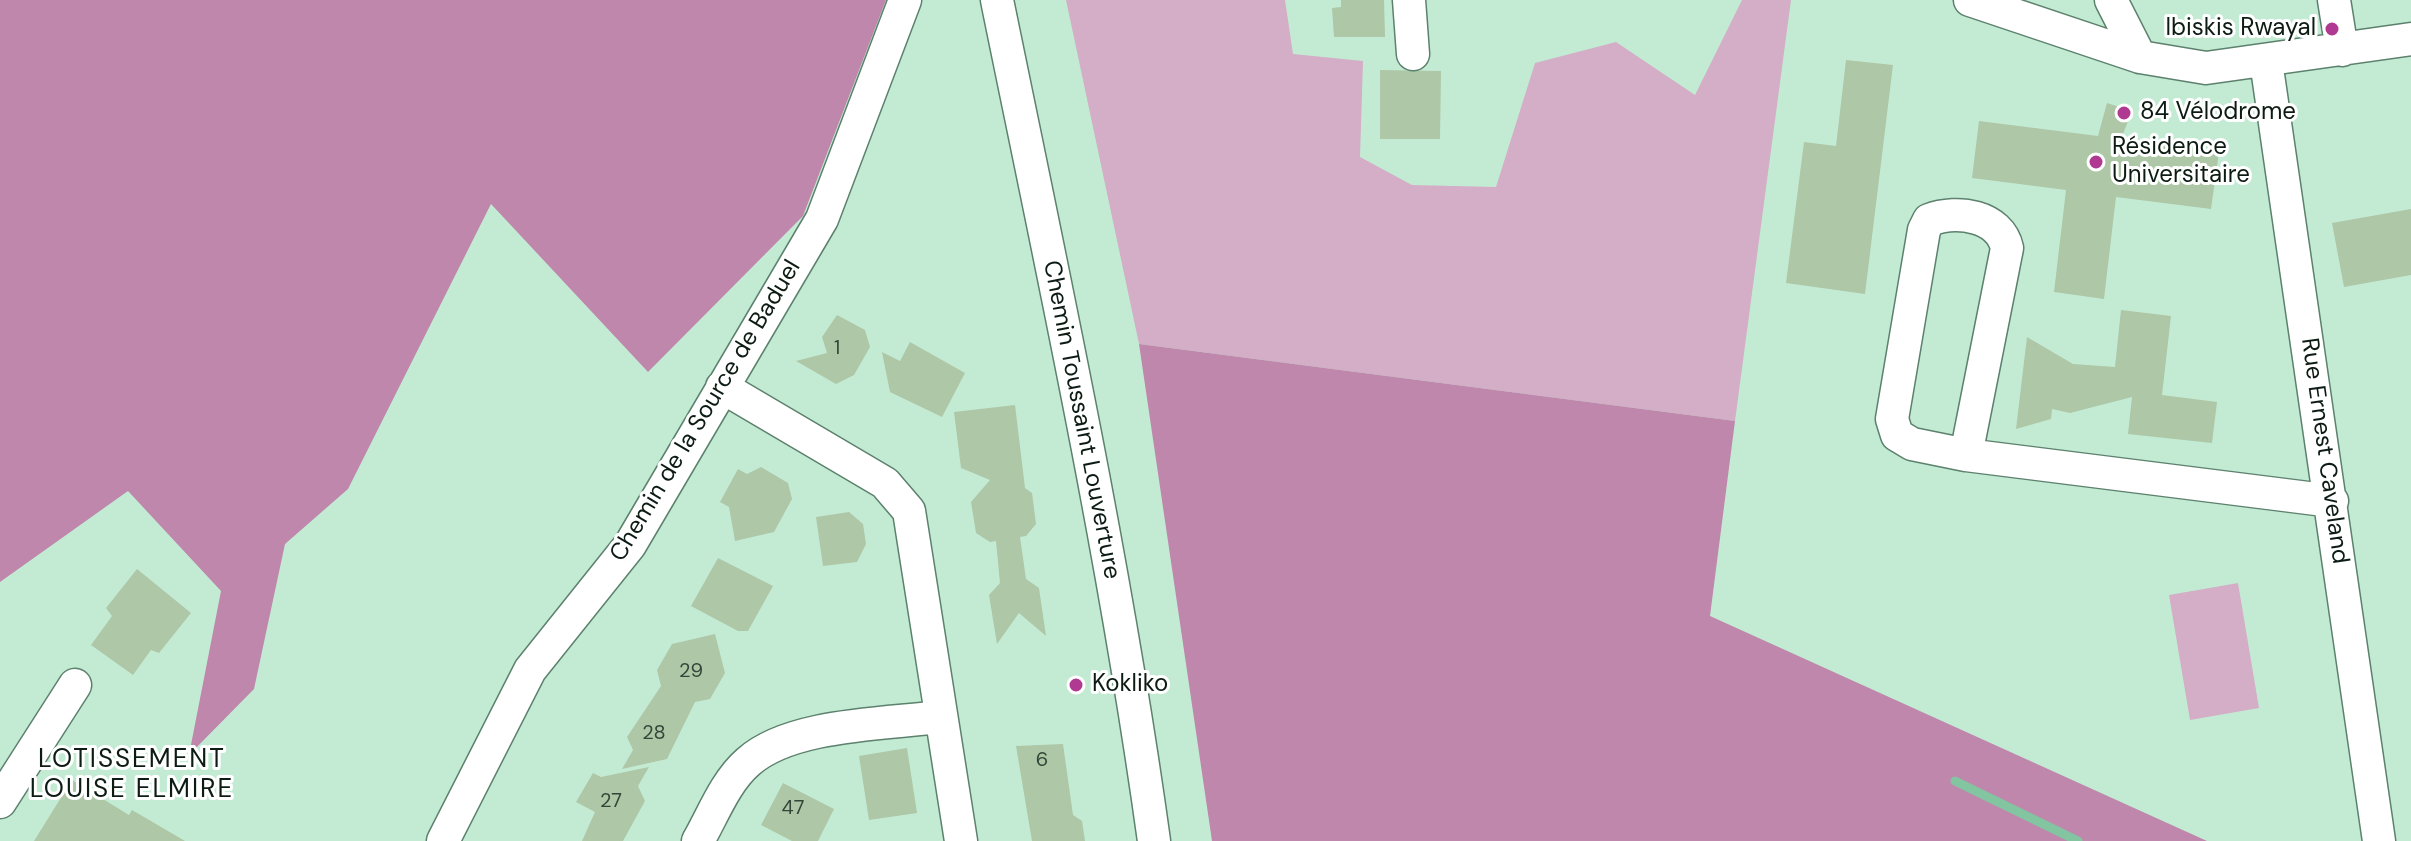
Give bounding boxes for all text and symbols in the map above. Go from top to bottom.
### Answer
place label: Ibiskis Rwayal [2165,15,2316,43]
marker: Ibiskis Rwayal [2323,20,2341,38]
place label: 84 Vélodrome [2140,99,2296,127]
marker: 84 Vélodrome [2115,104,2133,122]
place label: Résidence Universitaire [2112,134,2250,190]
marker: Résidence Universitaire [2087,153,2105,171]
street label: Chemin de la Source de Baduel [604,255,808,567]
street label: Chemin Toussaint Louverture [1036,258,1126,582]
street label: Rue Ernest Caveland [2294,336,2354,566]
house number: 1 [834,337,840,361]
house number: 29 [679,660,703,684]
place label: Kokliko [1092,671,1168,699]
marker: Kokliko [1067,676,1085,694]
house number: 28 [642,722,666,746]
district label: LOTISSEMENT LOUISE ELMIRE [30,744,234,806]
house number: 6 [1036,749,1048,773]
house number: 27 [600,790,622,814]
house number: 47 [782,797,804,821]

